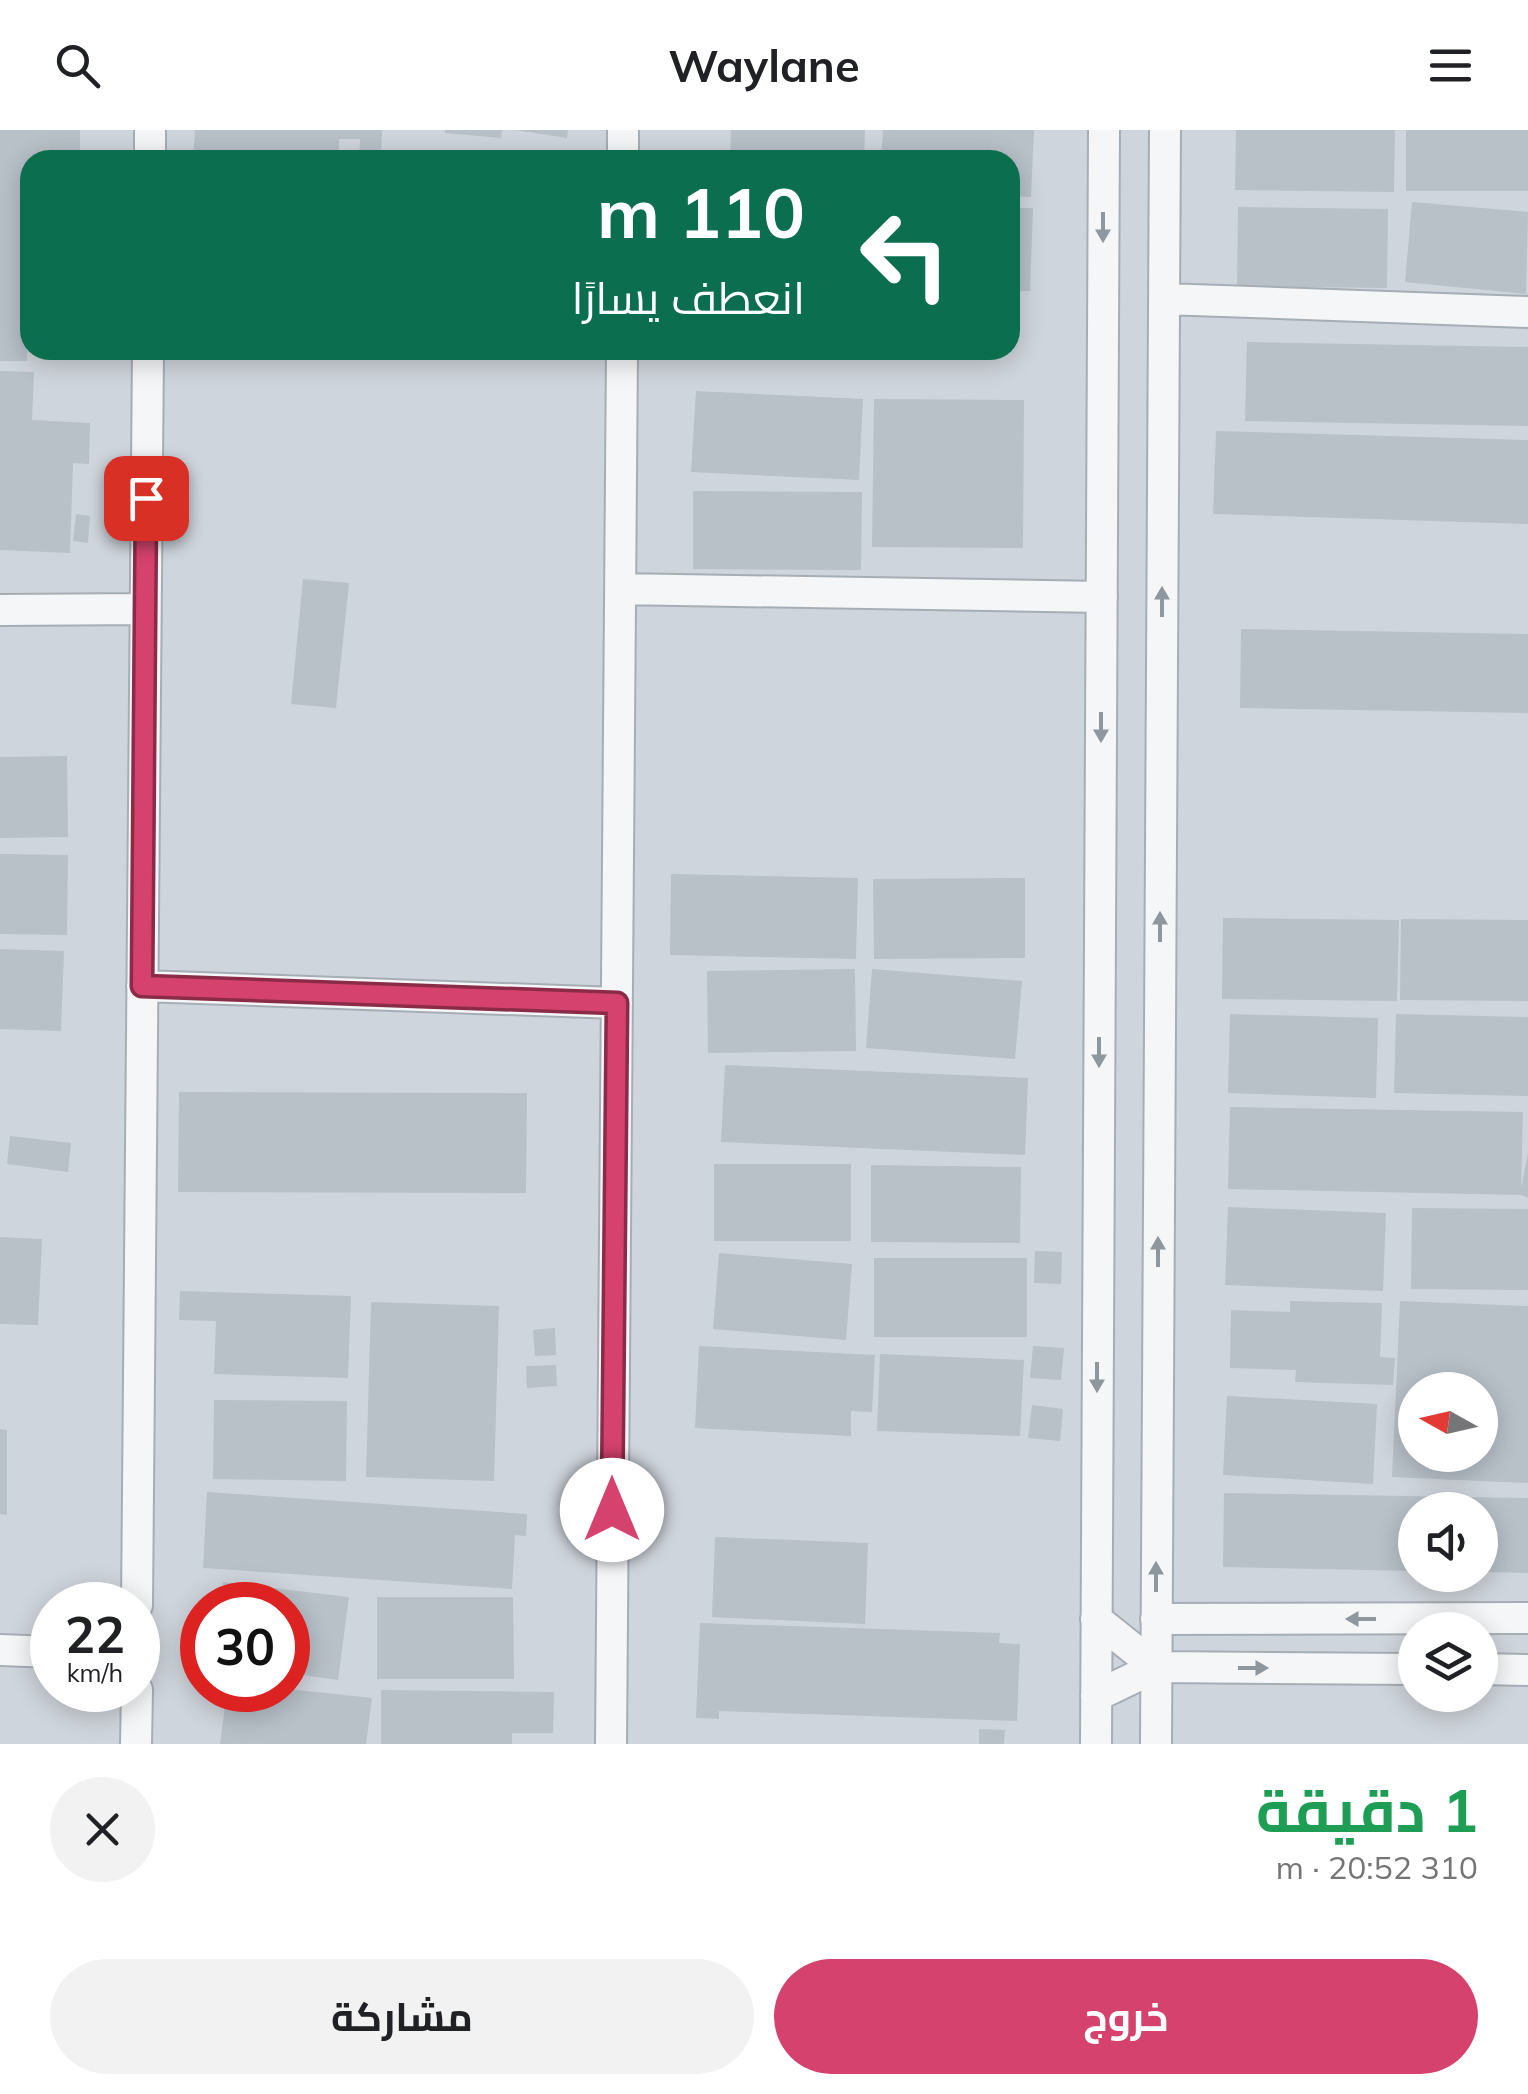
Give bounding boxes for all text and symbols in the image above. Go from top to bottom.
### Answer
text: Waylane [668,37,860,93]
icon: search [50,38,105,93]
icon: menu [1423,38,1478,93]
text: 110 m [597,168,805,256]
icon: left [840,190,970,320]
one-way arrow [1095,212,1111,244]
text: انعطف يسارًا [571,269,805,325]
pin [104,456,189,541]
icon: arrive [119,471,174,526]
one-way arrow [1154,585,1170,617]
one-way arrow [1093,712,1109,744]
one-way arrow [1152,910,1168,942]
one-way arrow [1091,1037,1107,1069]
one-way arrow [1150,1235,1166,1267]
one-way arrow [1089,1362,1105,1394]
north arrow [1398,1372,1498,1472]
map controls [1398,1372,1498,1712]
position arrow [560,1458,664,1562]
button: sound [1398,1492,1498,1592]
one-way arrow [1148,1560,1164,1592]
speed limit sign: 30 [180,1582,310,1712]
text: 22 [65,1603,125,1666]
one-way arrow [1344,1611,1376,1627]
button: layers [1398,1612,1498,1712]
text: km/h [67,1657,123,1688]
one-way arrow [1238,1660,1270,1676]
text: 1 دقيقة [1256,1772,1478,1847]
button: close [50,1777,155,1882]
text: 310 m · 20:52 [1276,1847,1478,1887]
button: مشاركة [50,1959,754,2074]
button: خروج [774,1959,1478,2074]

